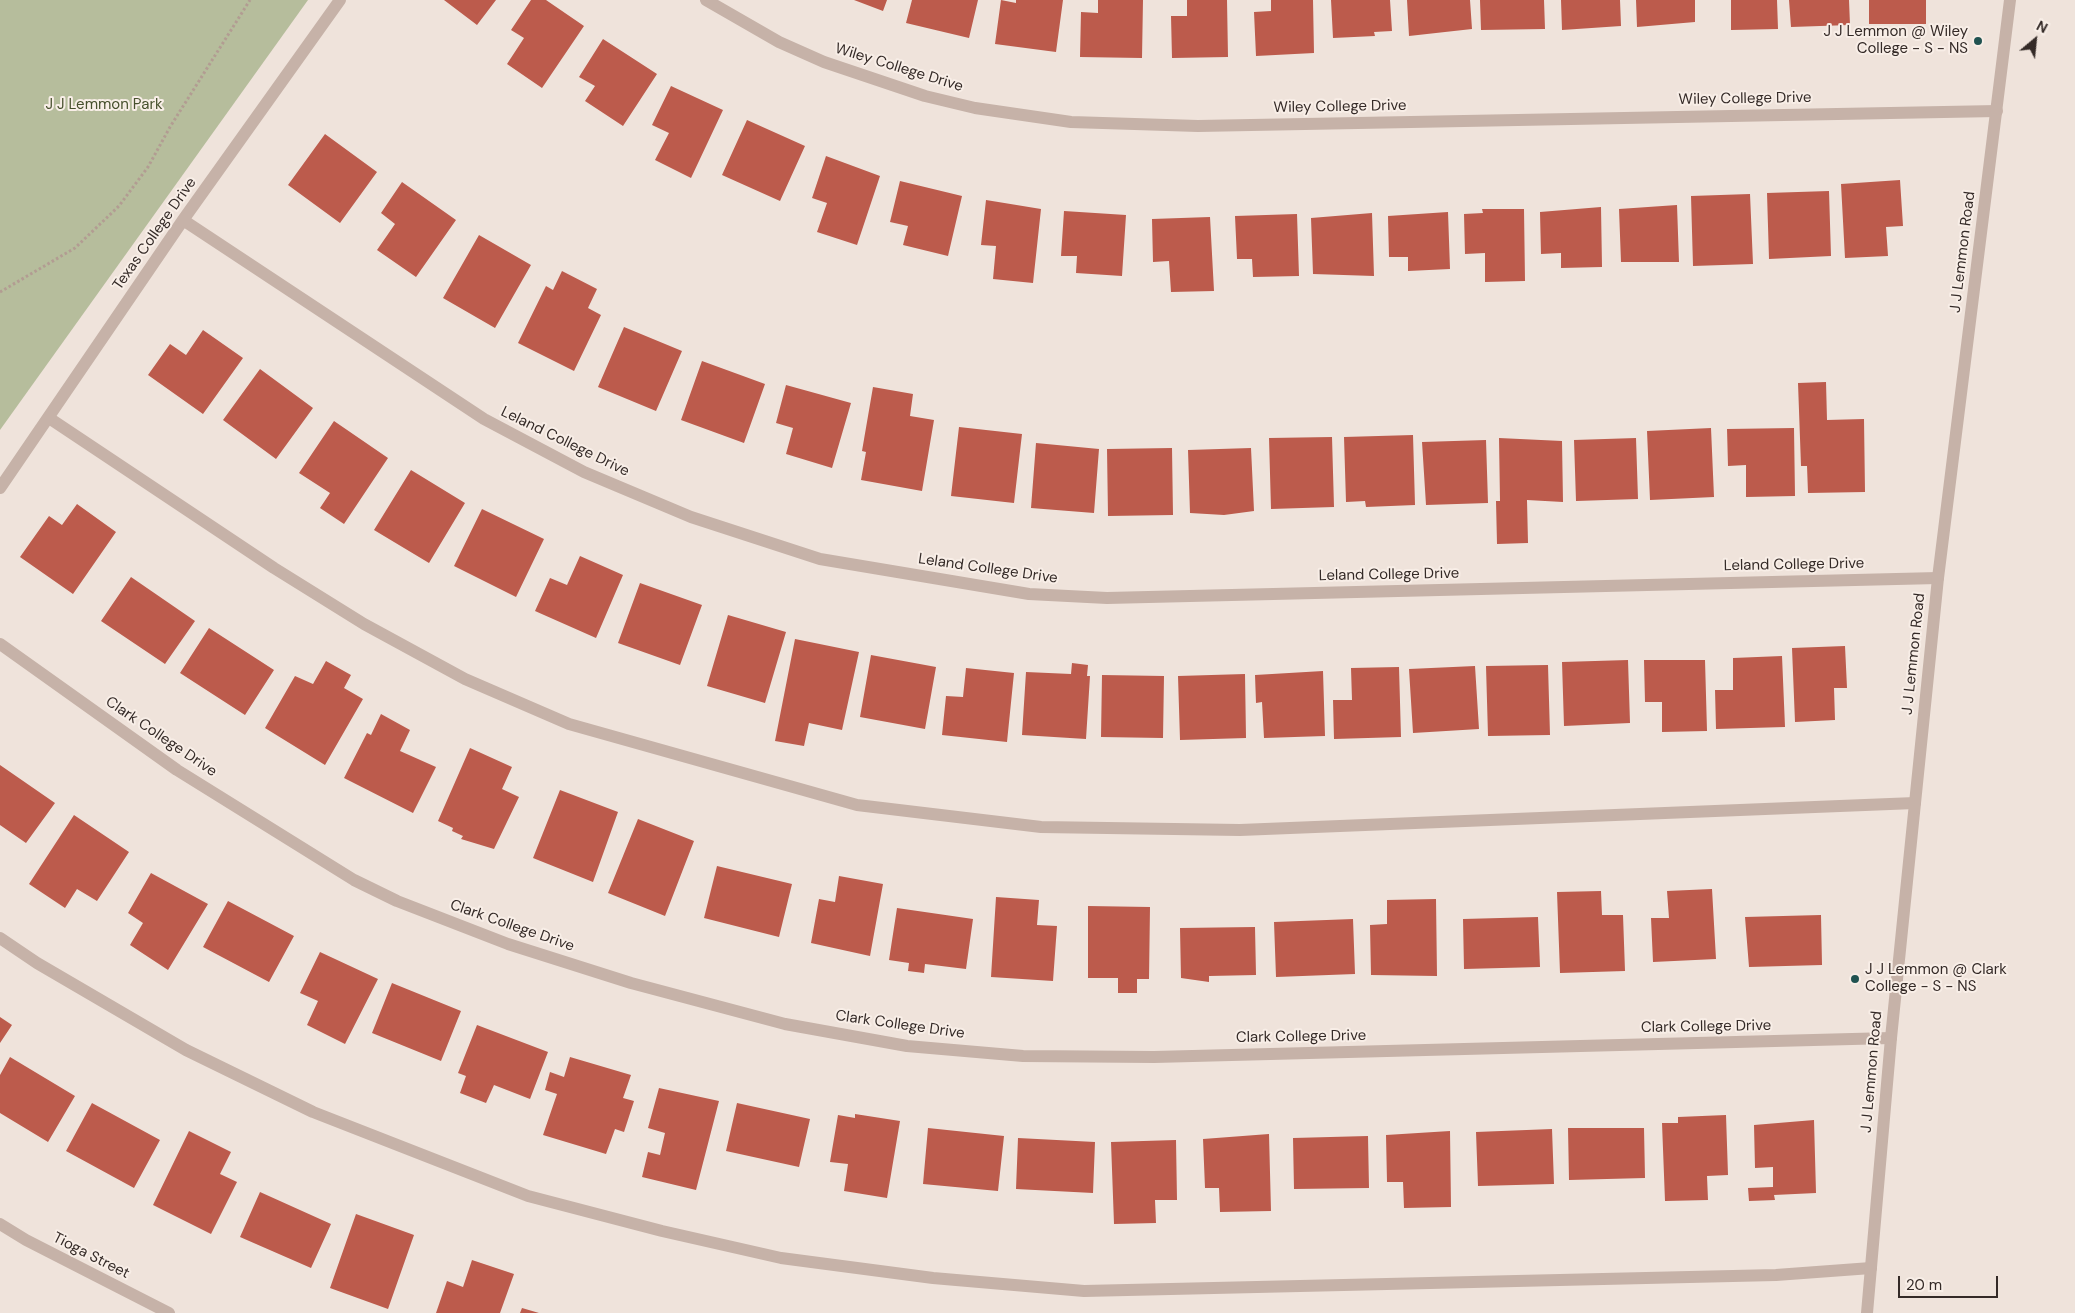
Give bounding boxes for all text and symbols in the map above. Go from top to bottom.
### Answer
north arrow [2010,15,2060,65]
text: N [2033,16,2051,37]
place label: J J Lemmon @ Wiley College - S - NS [1824,23,1968,58]
marker: J J Lemmon @ Wiley College - S - NS [1972,35,1984,47]
street label: Wiley College Drive [833,40,965,96]
street label: Wiley College Drive [1678,89,1812,109]
park label: J J Lemmon Park [46,96,162,114]
street label: Wiley College Drive [1273,97,1407,117]
street label: Texas College Drive [109,174,201,294]
street label: J J Lemmon Road [1947,190,1979,314]
street label: Leland College Drive [498,403,632,481]
street label: Leland College Drive [917,550,1059,588]
street label: Leland College Drive [1724,555,1864,575]
street label: Leland College Drive [1319,565,1459,585]
street label: J J Lemmon Road [1899,592,1929,716]
street label: Clark College Drive [102,693,220,781]
street label: Clark College Drive [447,896,577,956]
place label: J J Lemmon @ Clark College - S - NS [1865,961,2007,996]
marker: J J Lemmon @ Clark College - S - NS [1849,973,1861,985]
street label: Clark College Drive [834,1007,966,1043]
street label: J J Lemmon Road [1858,1010,1886,1134]
street label: Clark College Drive [1641,1017,1771,1037]
street label: Clark College Drive [1236,1027,1366,1047]
street label: Tioga Street [50,1229,132,1283]
scale bar [1900,1266,2000,1298]
text: 20 m [1906,1275,1942,1295]

